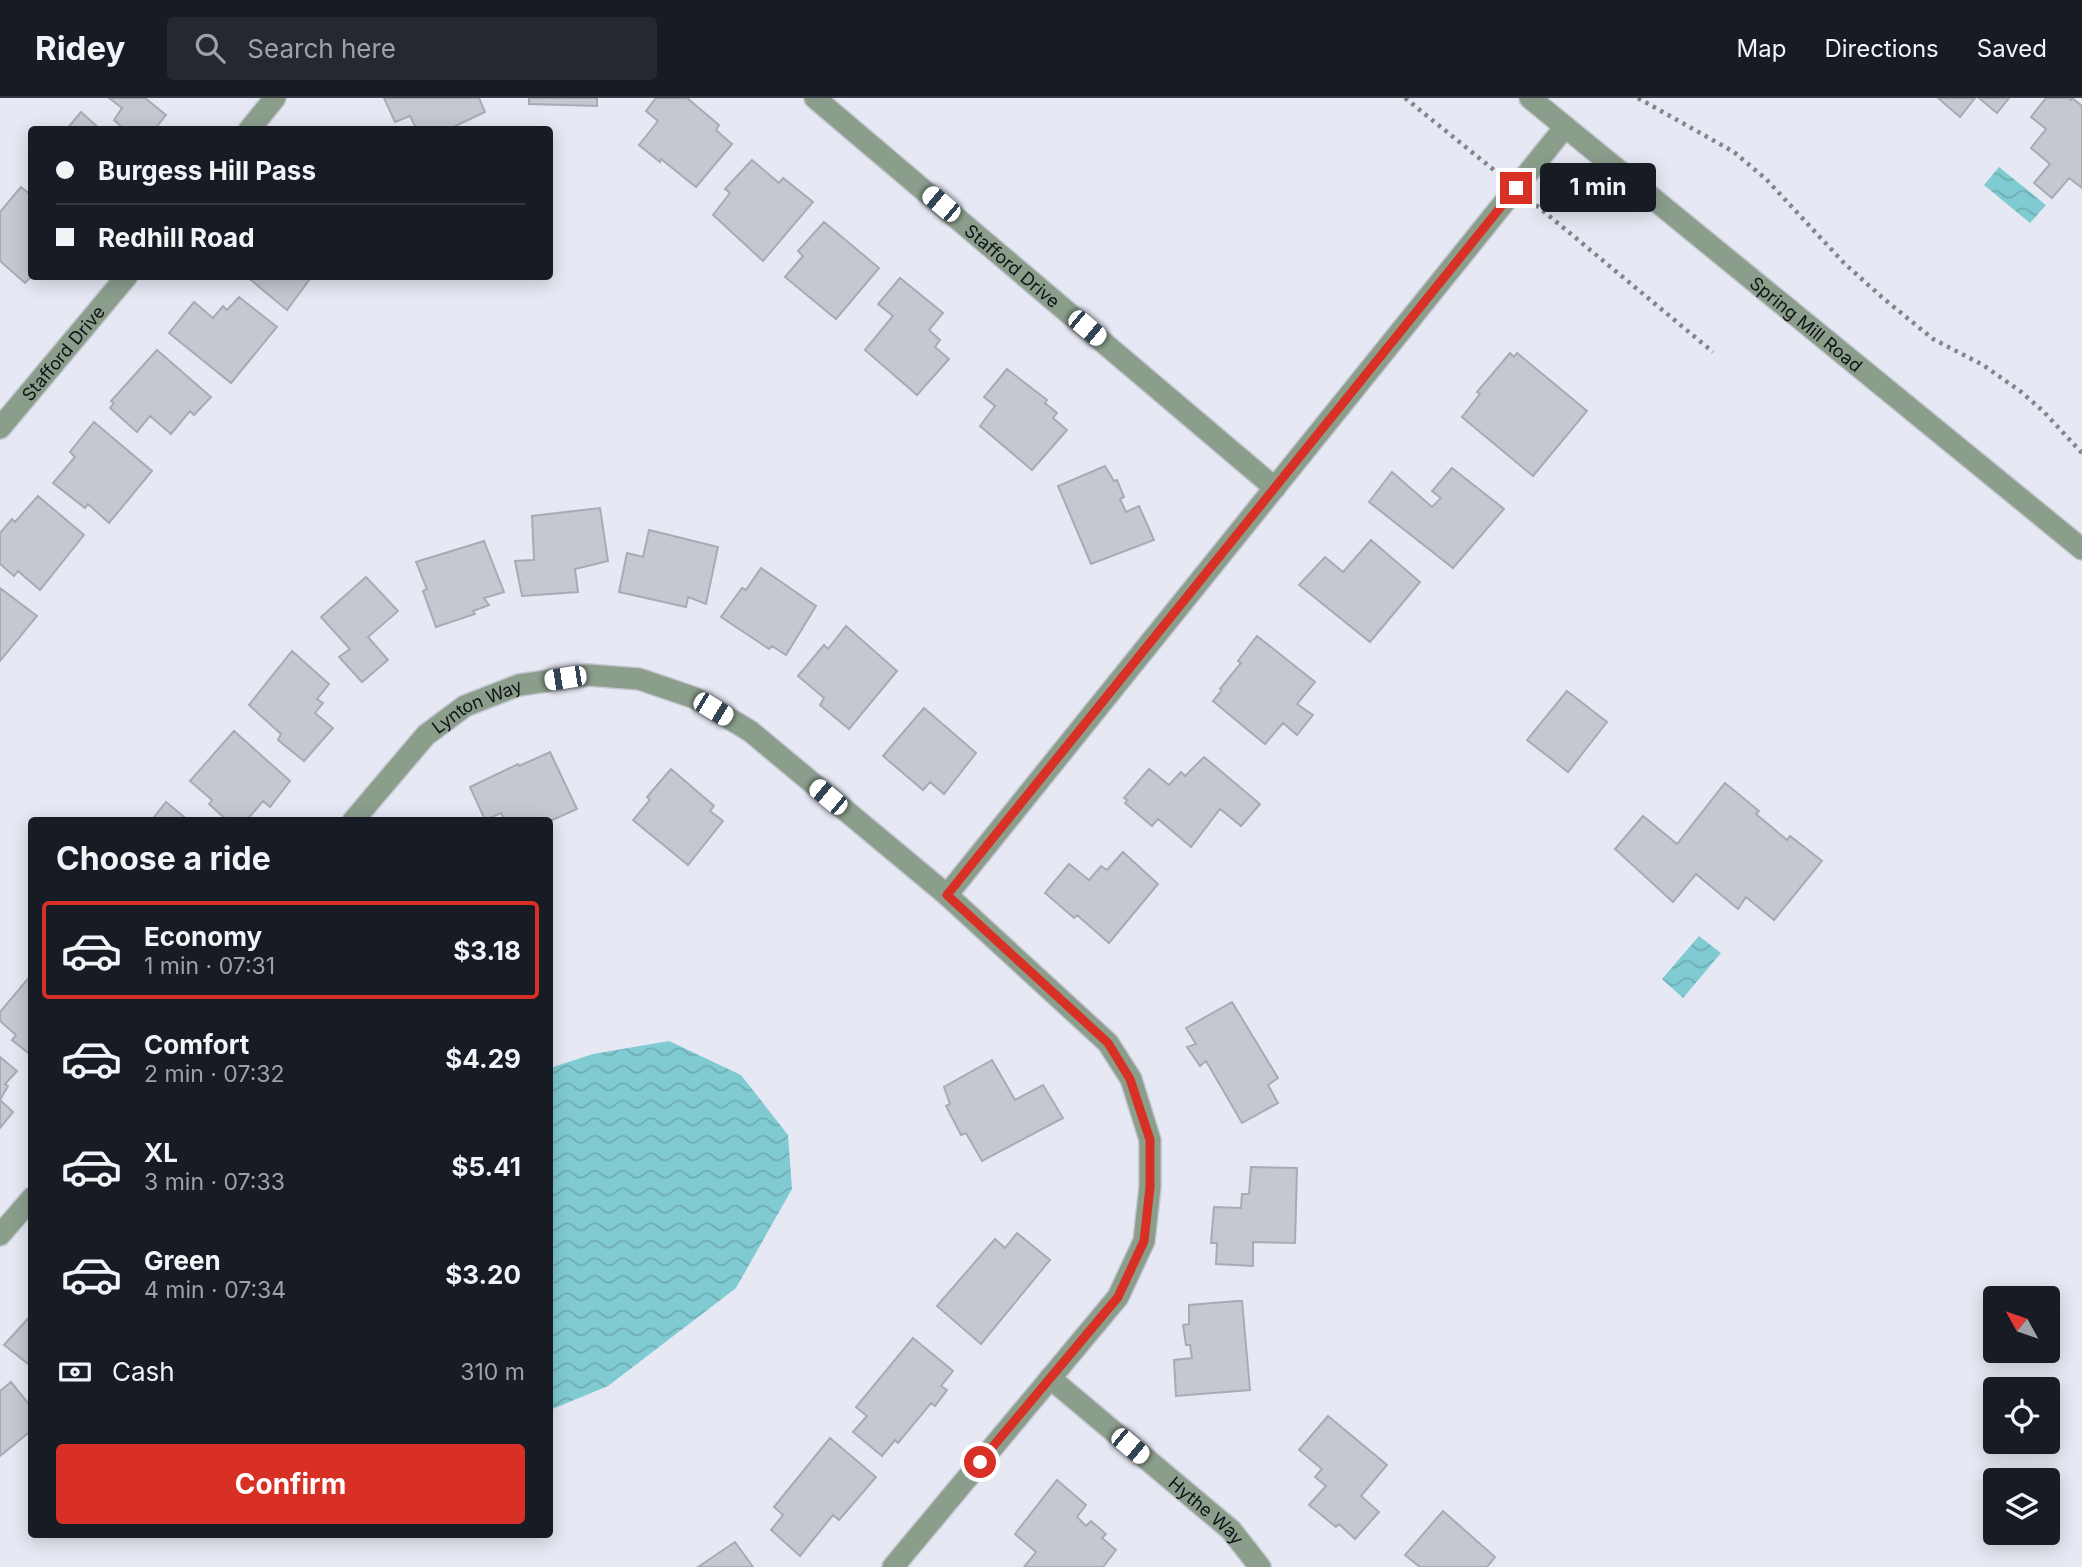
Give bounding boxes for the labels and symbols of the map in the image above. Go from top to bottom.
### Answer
callout: 1 min [1540,164,1656,212]
route end [1500,172,1532,204]
car [919,182,964,226]
street label: Stafford Drive [961,219,1064,312]
street label: Spring Mill Road [1746,272,1867,376]
street label: Stafford Drive [17,301,109,405]
car [1065,306,1110,350]
car [543,664,588,692]
street label: Lynton Way [428,674,525,738]
car [690,689,737,729]
car [806,775,851,819]
north arrow [1983,1286,2060,1363]
car [1108,1424,1153,1468]
route start [964,1446,996,1478]
street label: Hythe Way [1165,1472,1249,1548]

